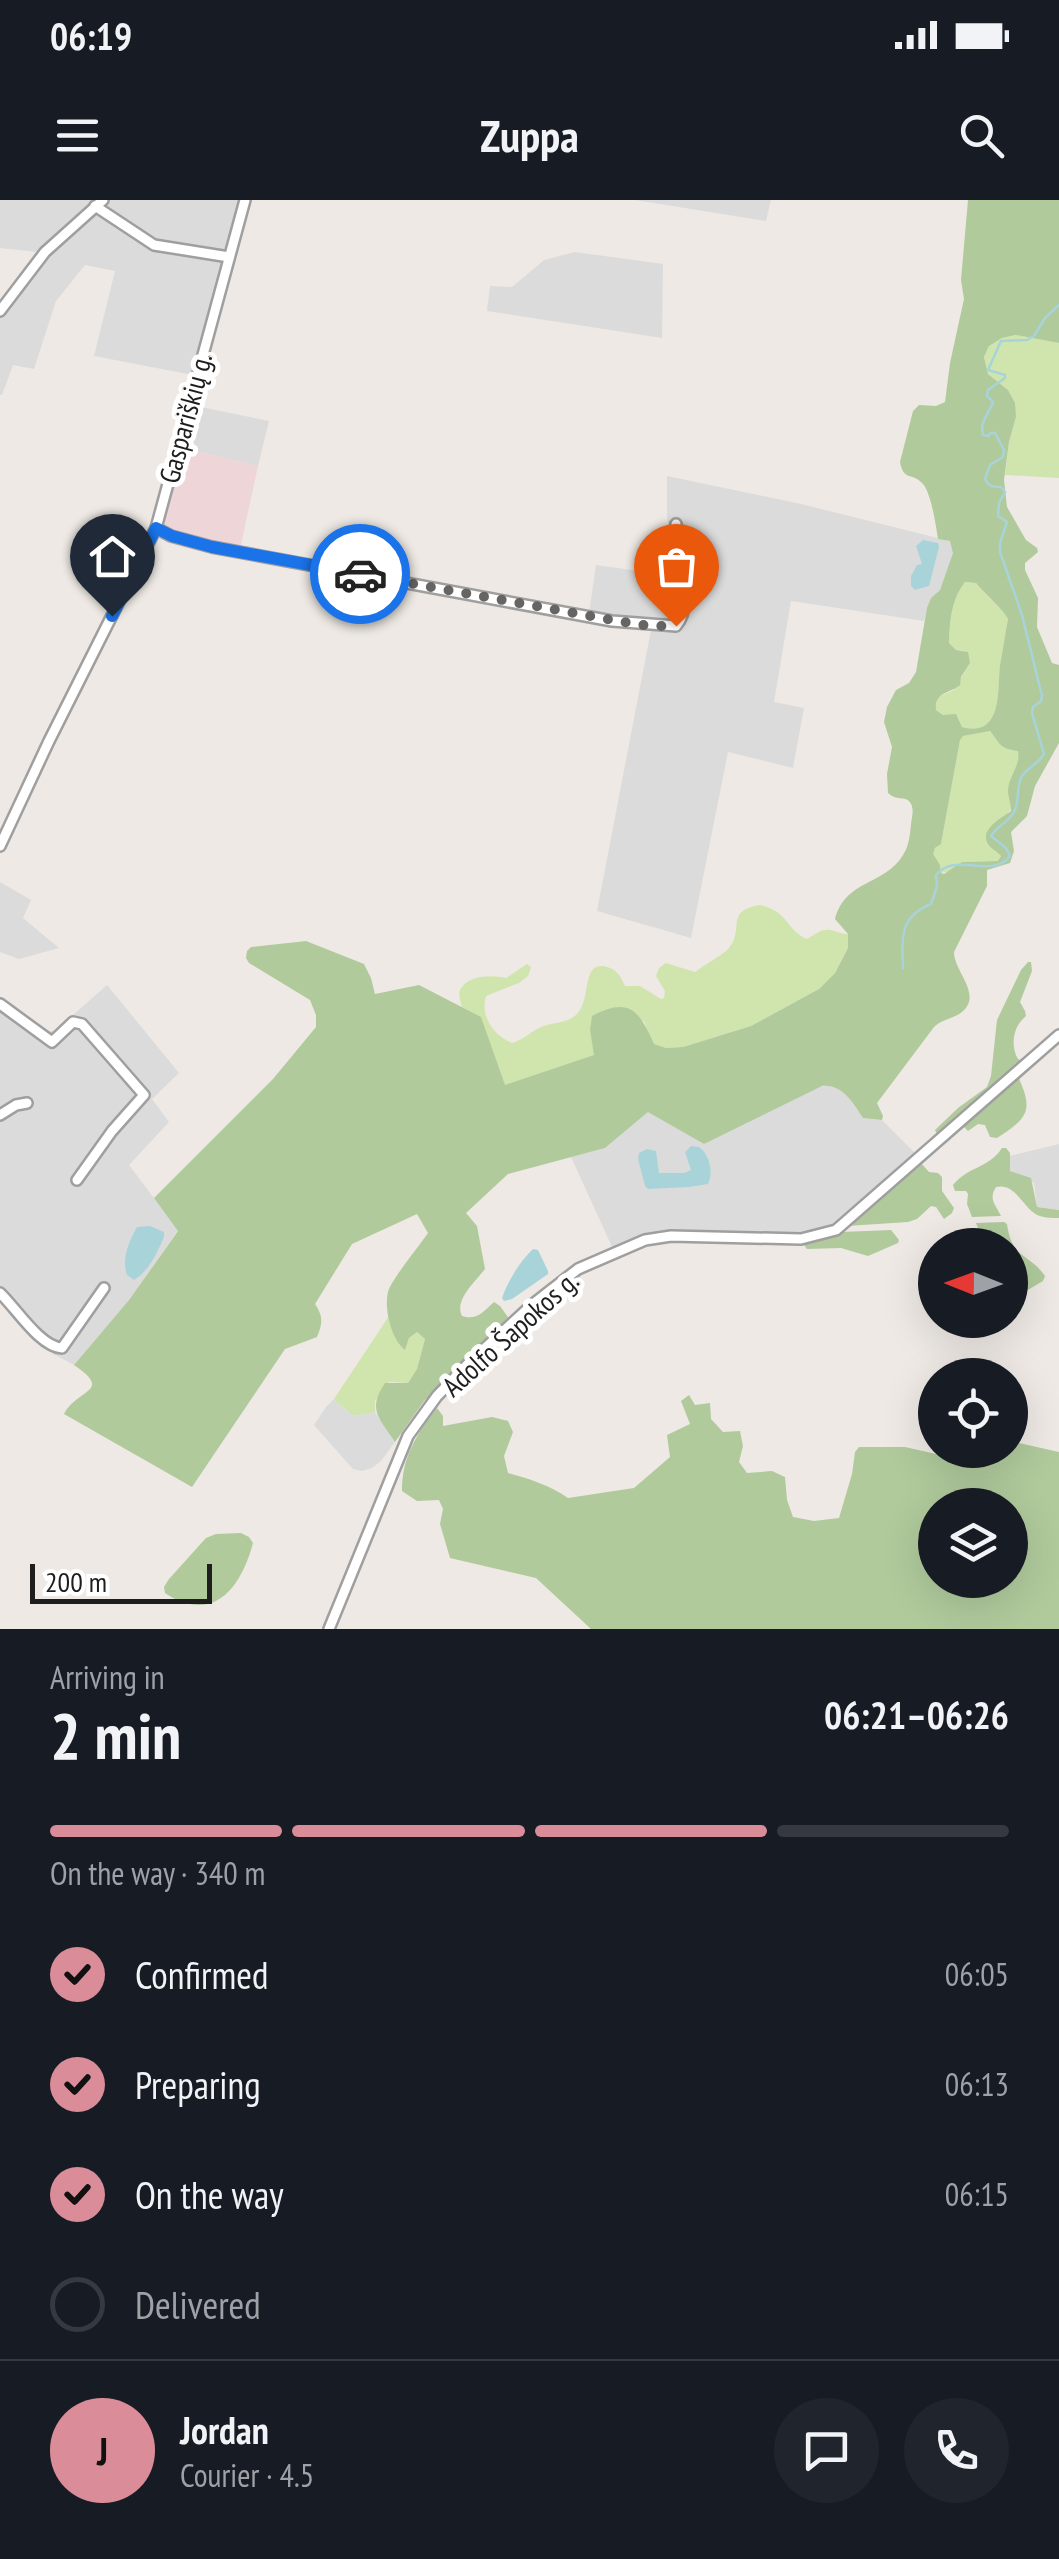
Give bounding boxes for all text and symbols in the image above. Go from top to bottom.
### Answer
text: 06:19 [50,11,132,60]
text: Zuppa [480,106,579,164]
icon: menu [50,108,105,163]
icon: search [954,108,1009,163]
street label: Gaspariškių g. [150,349,220,487]
pin [70,514,155,617]
courier [310,524,410,624]
pin [634,524,719,627]
icon: home [85,529,140,584]
icon: bag [649,539,704,594]
icon: car [333,547,388,602]
north arrow [918,1228,1028,1338]
map controls [918,1228,1028,1598]
street label: Adolfo Šapokos g. [434,1262,586,1404]
button: locate [918,1358,1028,1468]
button: layers [918,1488,1028,1598]
scale bar [30,1559,212,1604]
text: 200 m [45,1563,107,1600]
text: Arriving in [50,1656,165,1698]
text: 06:21–06:26 [824,1690,1009,1739]
text: 2 min [50,1693,181,1777]
text: On the way · 340 m [50,1852,265,1894]
icon: check [50,1947,105,2002]
text: Confirmed [135,1950,268,1999]
text: 06:05 [945,1953,1009,1995]
icon: check [50,2057,105,2112]
text: Preparing [135,2060,261,2109]
text: 06:13 [945,2063,1009,2105]
icon: check [50,2167,105,2222]
text: On the way [135,2170,283,2219]
text: 06:15 [945,2173,1009,2215]
text: Delivered [135,2280,261,2329]
button: chat [774,2398,879,2503]
button: phone [904,2398,1009,2503]
text: Jordan [180,2405,269,2454]
text: J [97,2426,108,2475]
text: Courier · 4.5 [180,2454,314,2496]

